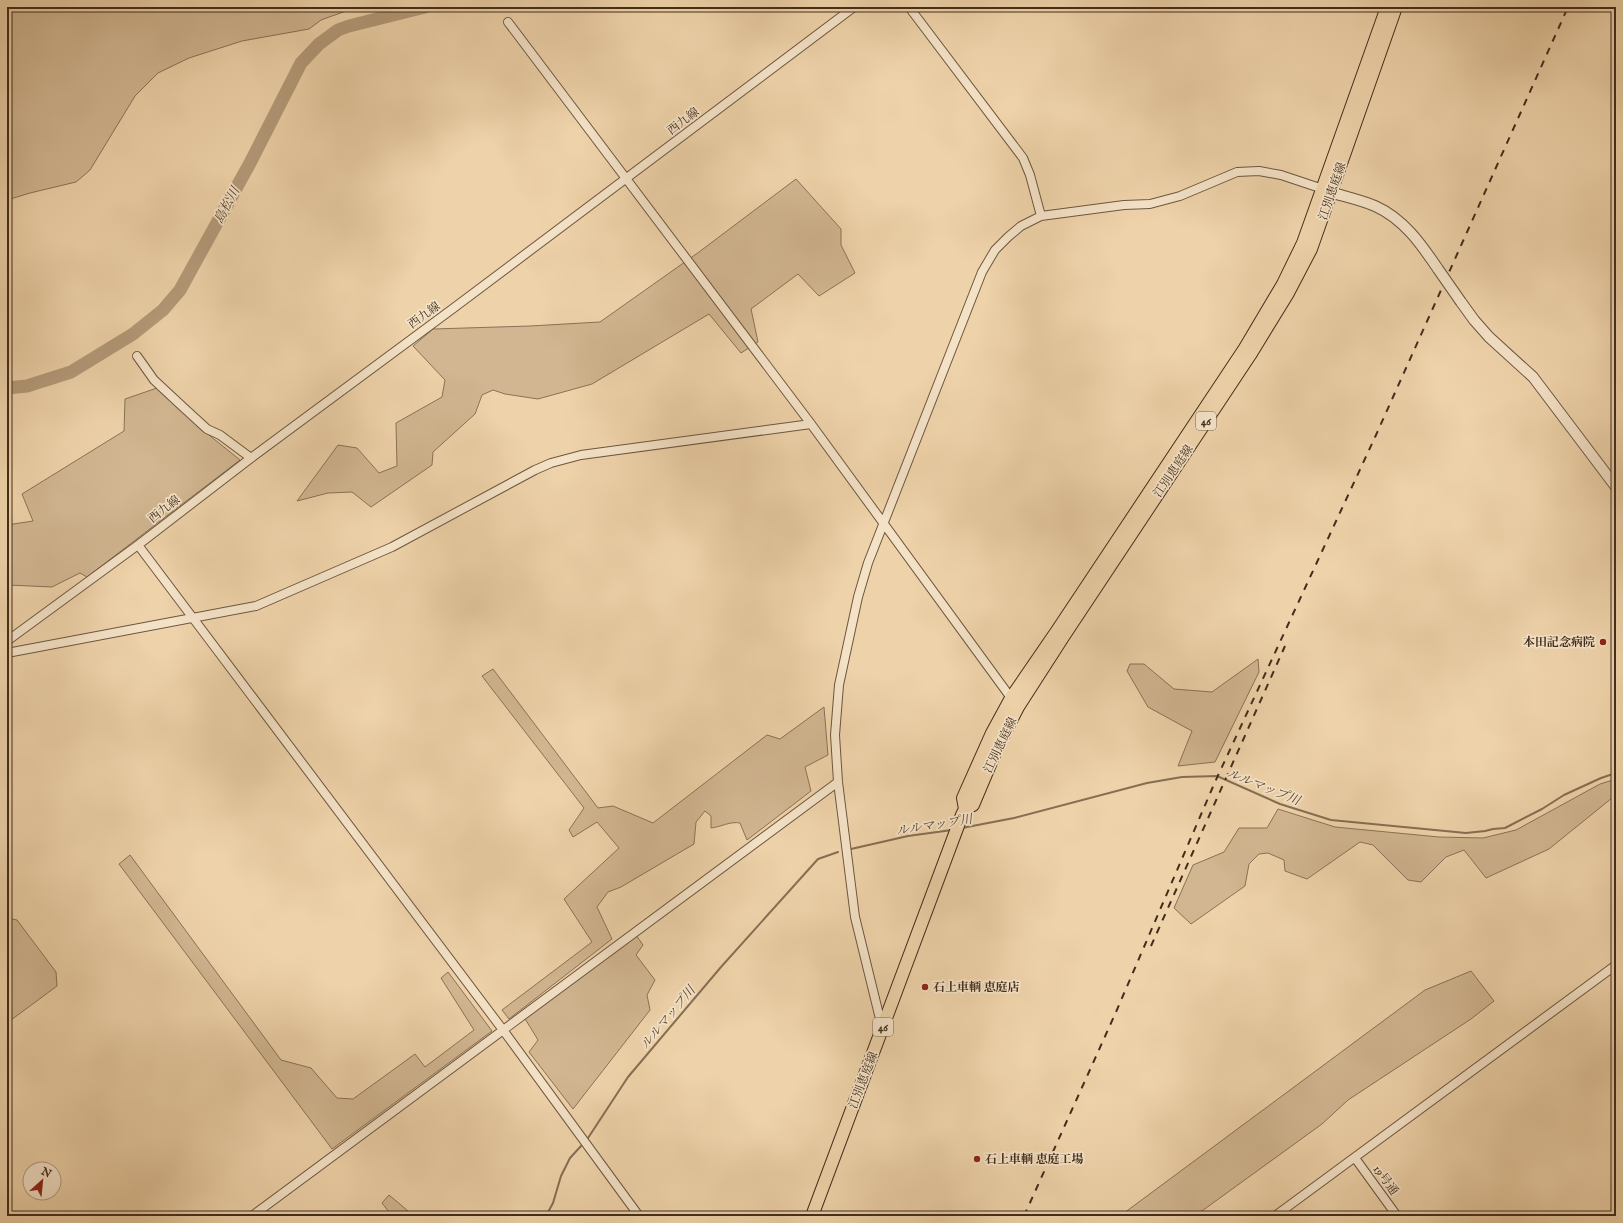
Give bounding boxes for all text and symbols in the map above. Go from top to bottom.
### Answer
street label: 西九線 [664,105,702,138]
street label: 江別恵庭線 [1316,160,1349,222]
water label: 島松川 [211,183,245,227]
street label: 西九線 [405,299,443,332]
road number: 46 [1196,412,1216,430]
street label: 江別恵庭線 [1150,442,1196,500]
street label: 西九線 [146,492,183,526]
place label: 本田記念病院 [1523,635,1595,650]
marker: 本田記念病院 [1598,637,1608,647]
street label: 江別恵庭線 [981,715,1020,775]
water label: ルルマップ川 [1224,765,1304,810]
water label: ルルマップ川 [895,811,976,840]
place label: 石上車輌 恵庭店 [933,980,1020,995]
water label: ルルマップ川 [637,981,701,1053]
marker: 石上車輌 恵庭店 [920,982,930,992]
road number: 46 [873,1018,893,1036]
street label: 江別恵庭線 [846,1049,881,1111]
place label: 石上車輌 恵庭工場 [985,1152,1084,1167]
marker: 石上車輌 恵庭工場 [972,1154,982,1164]
north arrow [22,1161,62,1201]
street label: 19号通 [1370,1162,1402,1198]
text: N [38,1164,54,1182]

